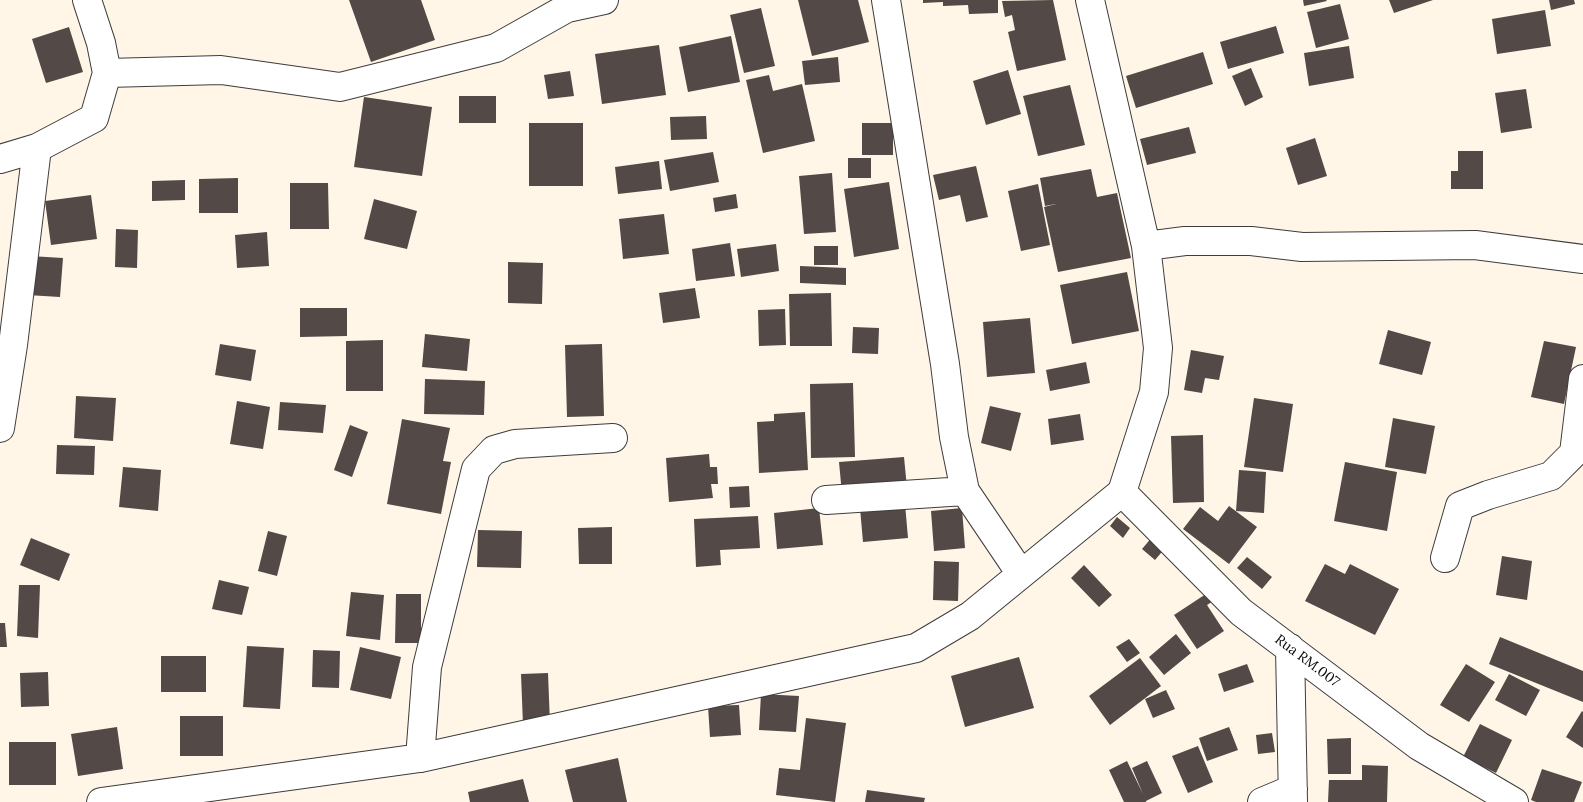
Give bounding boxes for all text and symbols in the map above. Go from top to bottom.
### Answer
street label: Rua RM.007 [1271,631,1343,691]

